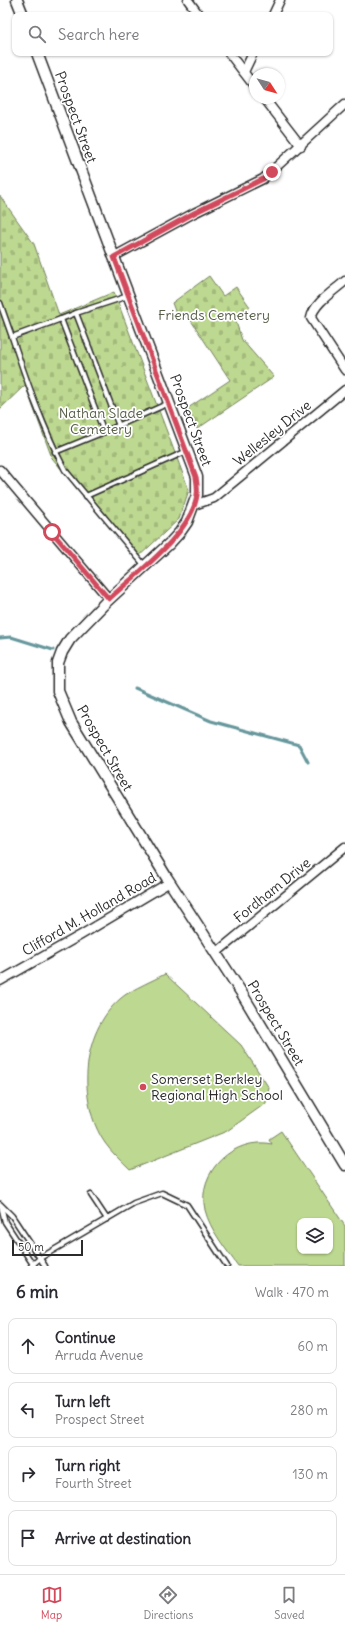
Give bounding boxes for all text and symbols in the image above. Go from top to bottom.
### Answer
search box [12,12,333,56]
icon: search [26,23,48,45]
text: Search here [58,25,139,44]
north arrow [249,68,285,104]
street label: Prospect Street [51,69,101,166]
route end [263,163,281,181]
park label: Friends Cemetery [158,306,270,324]
street label: Prospect Street [166,372,216,469]
street label: Wellesley Drive [229,396,315,470]
park label: Nathan Slade Cemetery [59,404,143,438]
route start [43,523,61,541]
street label: Prospect Street [73,702,137,794]
street label: Fordham Drive [230,854,314,926]
street label: Clifford M. Holland Road [19,868,159,960]
street label: Prospect Street [243,977,309,1069]
place label: Somerset Berkley Regional High School [151,1070,283,1104]
marker: Somerset Berkley Regional High School [138,1082,148,1092]
map controls [297,1218,333,1254]
button: layers [297,1218,333,1254]
scale bar [12,1238,83,1257]
text: 50 m [18,1240,44,1254]
text: 6 min [16,1281,58,1303]
text: Walk · 470 m [255,1284,329,1301]
text: Continue [55,1328,116,1347]
icon: ahead [17,1335,39,1357]
text: 60 m [297,1338,328,1355]
text: Arruda Avenue [55,1347,143,1364]
text: Turn left [55,1392,110,1411]
icon: left [17,1399,39,1421]
text: 280 m [290,1402,328,1419]
text: Prospect Street [55,1411,144,1428]
text: Turn right [55,1456,120,1475]
icon: right [17,1463,39,1485]
text: 130 m [292,1466,328,1483]
text: Fourth Street [55,1475,132,1492]
icon: arrive [17,1527,39,1549]
text: Arrive at destination [55,1529,191,1548]
tab: Map [41,1584,63,1622]
tab: Directions [144,1584,193,1622]
tab: Saved [274,1584,304,1622]

